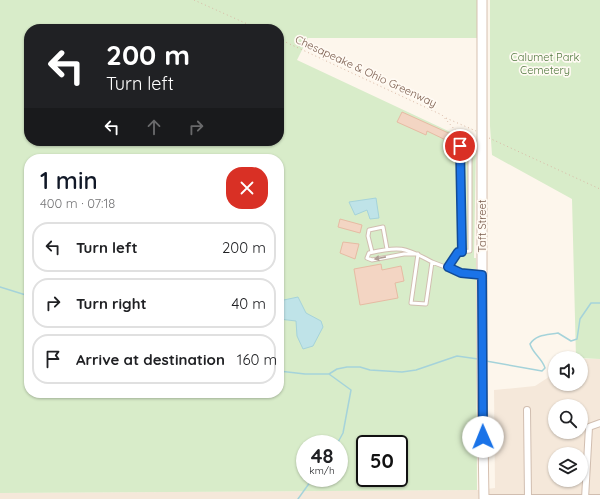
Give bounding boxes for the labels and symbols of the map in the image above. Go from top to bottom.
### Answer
street label: Chesapeake & Ohio Greenway [293,32,439,110]
park label: Calumet Park Cemetery [511,50,580,77]
pin [443,129,477,163]
street label: Taft Street [475,199,489,253]
one-way arrow [374,256,386,262]
position arrow [462,416,504,458]
speed limit sign: 50 [356,435,408,487]

